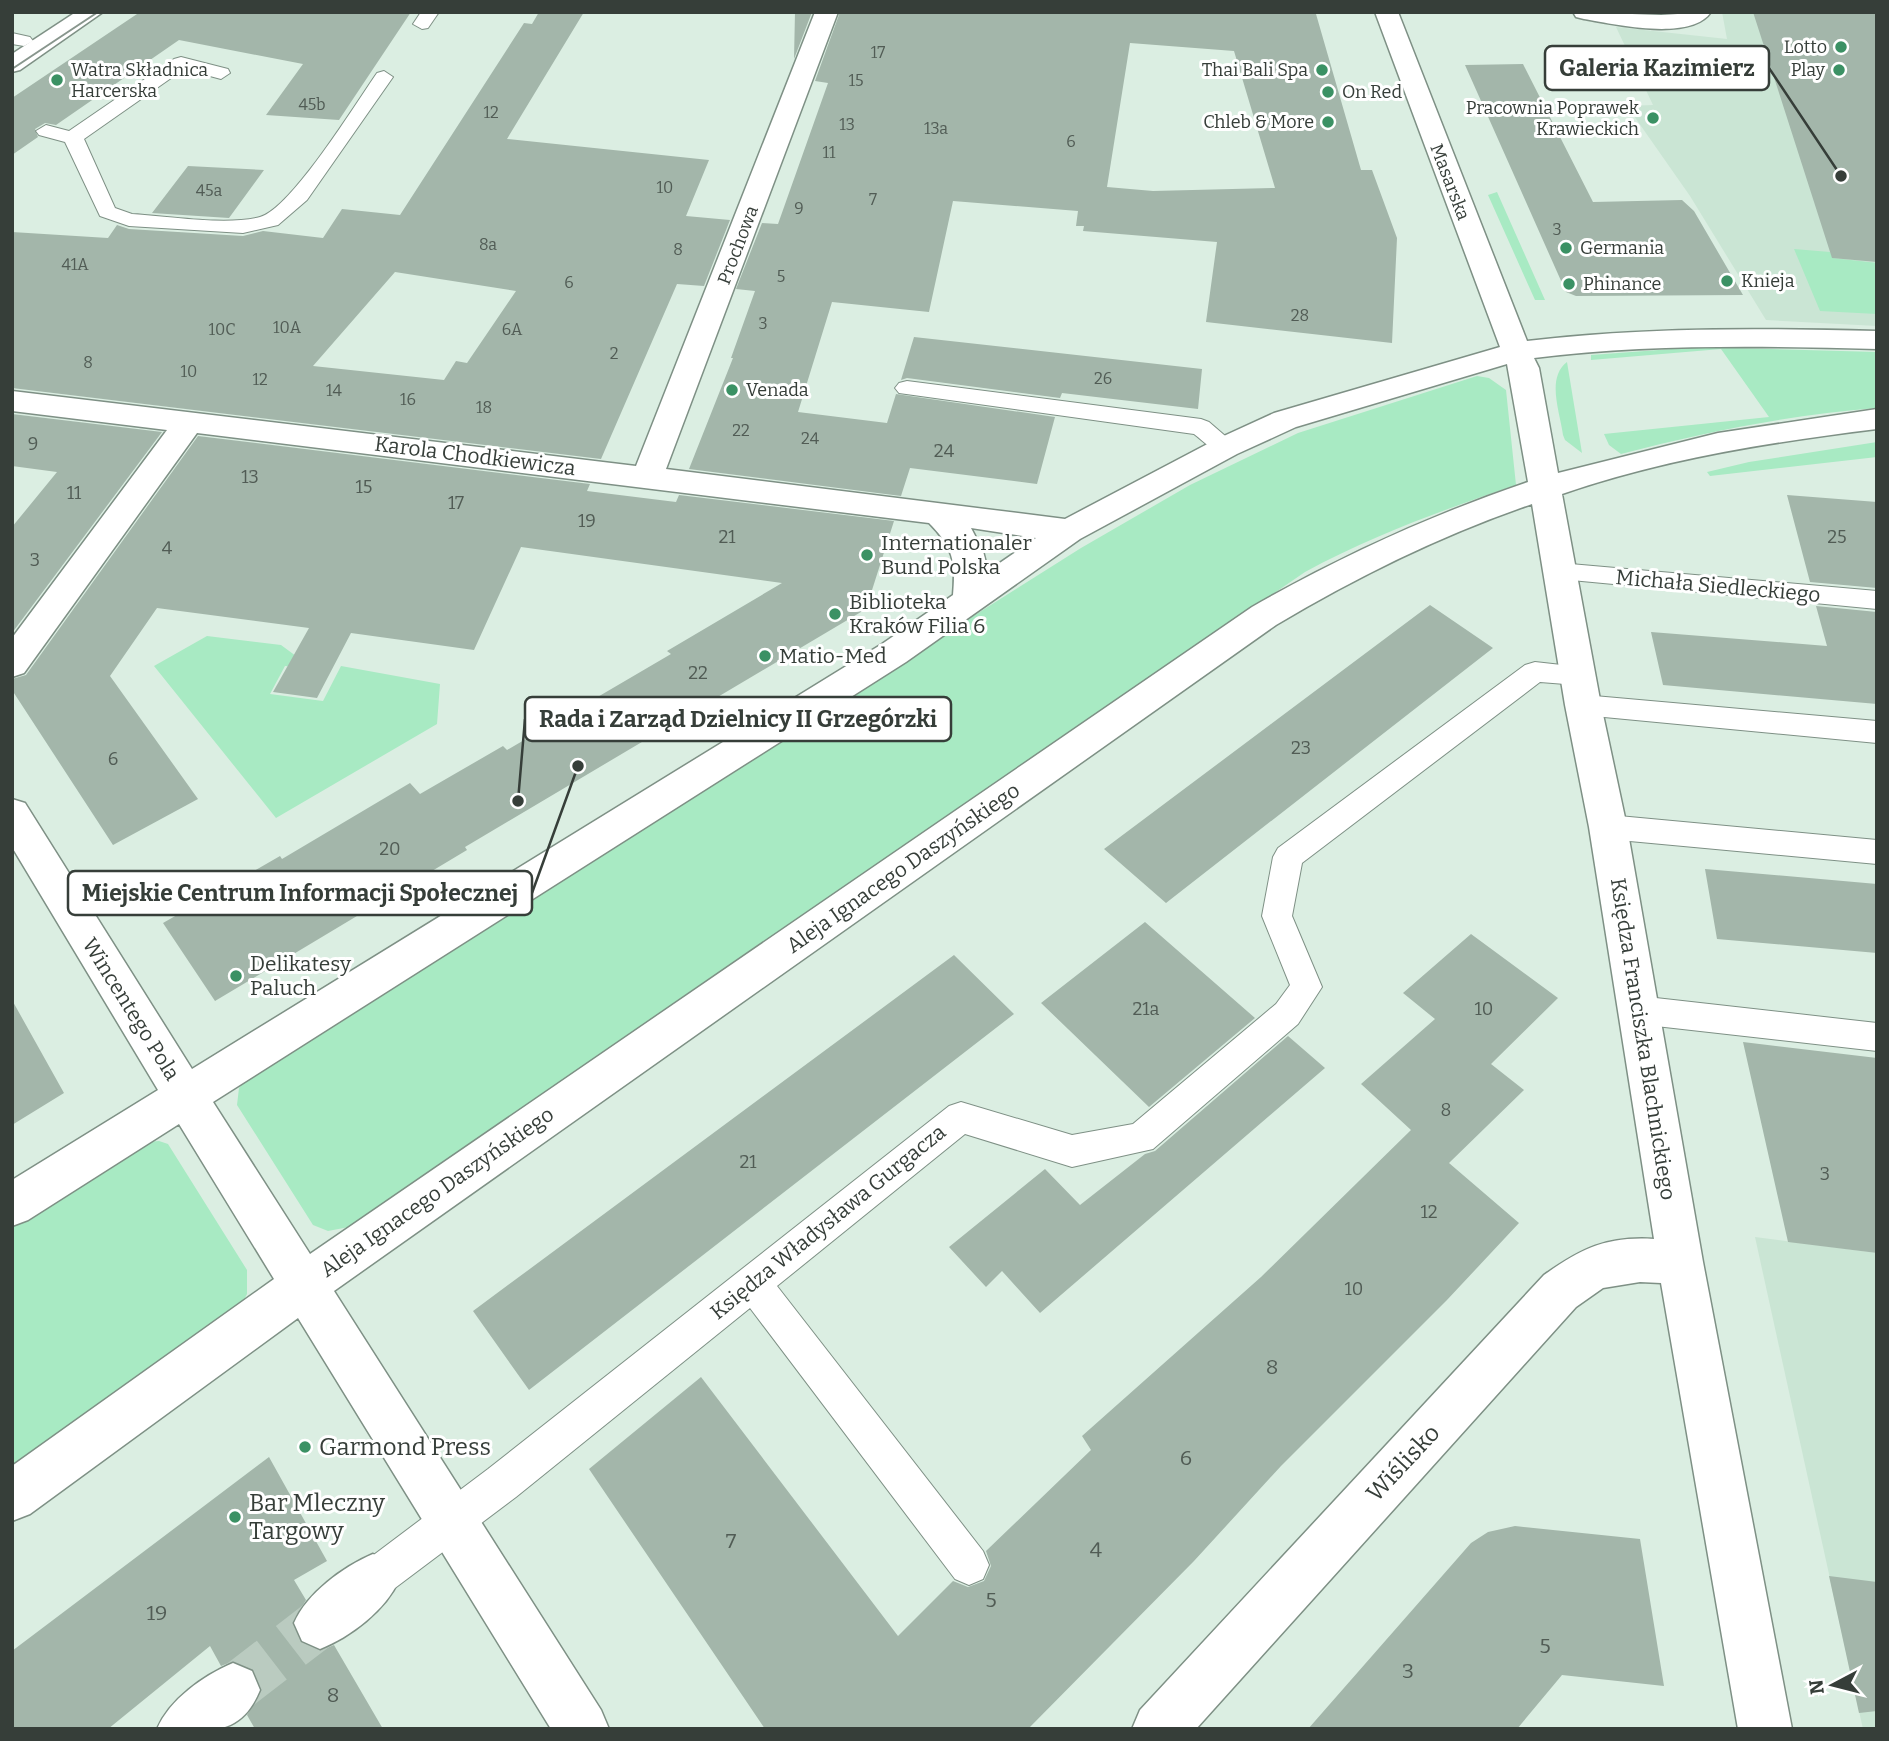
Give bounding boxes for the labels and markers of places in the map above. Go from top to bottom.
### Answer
place label: Lotto [1784,36,1827,58]
marker: Lotto [1833,39,1849,55]
callout: Galeria Kazimierz [1545,46,1769,90]
place label: Watra Składnica Harcerska [71,59,208,102]
place label: Thai Bali Spa [1202,59,1308,81]
place label: Play [1791,59,1825,81]
marker: Thai Bali Spa [1314,62,1330,78]
marker: Play [1831,62,1847,78]
marker: Watra Składnica Harcerska [49,72,65,88]
place label: On Red [1342,81,1402,103]
marker: On Red [1320,84,1336,100]
place label: Pracownia Poprawek Krawieckich [1466,97,1640,140]
marker: Pracownia Poprawek Krawieckich [1645,110,1661,126]
place label: Chleb & More [1203,111,1314,133]
marker: Chleb & More [1320,114,1336,130]
place label: Germania [1580,237,1664,259]
marker: Germania [1558,240,1574,256]
place label: Knieja [1741,270,1795,292]
place label: Phinance [1583,273,1661,295]
marker: Knieja [1719,273,1735,289]
marker: Phinance [1561,276,1577,292]
place label: Venada [746,379,809,401]
marker: Venada [724,382,740,398]
place label: Internationaler Bund Polska [881,530,1032,580]
marker: Internationaler Bund Polska [859,547,875,563]
place label: Biblioteka Kraków Filia 6 [849,589,985,639]
marker: Biblioteka Kraków Filia 6 [827,606,843,622]
place label: Matio-Med [779,643,887,669]
marker: Matio-Med [757,648,773,664]
callout: Rada i Zarząd Dzielnicy II Grzegórzki [525,697,951,741]
callout: Miejskie Centrum Informacji Społecznej [68,871,532,915]
place label: Delikatesy Paluch [250,951,352,1001]
marker: Delikatesy Paluch [228,968,244,984]
place label: Garmond Press [319,1433,491,1461]
marker: Garmond Press [297,1439,313,1455]
place label: Bar Mleczny Targowy [249,1489,385,1545]
marker: Bar Mleczny Targowy [227,1509,243,1525]

